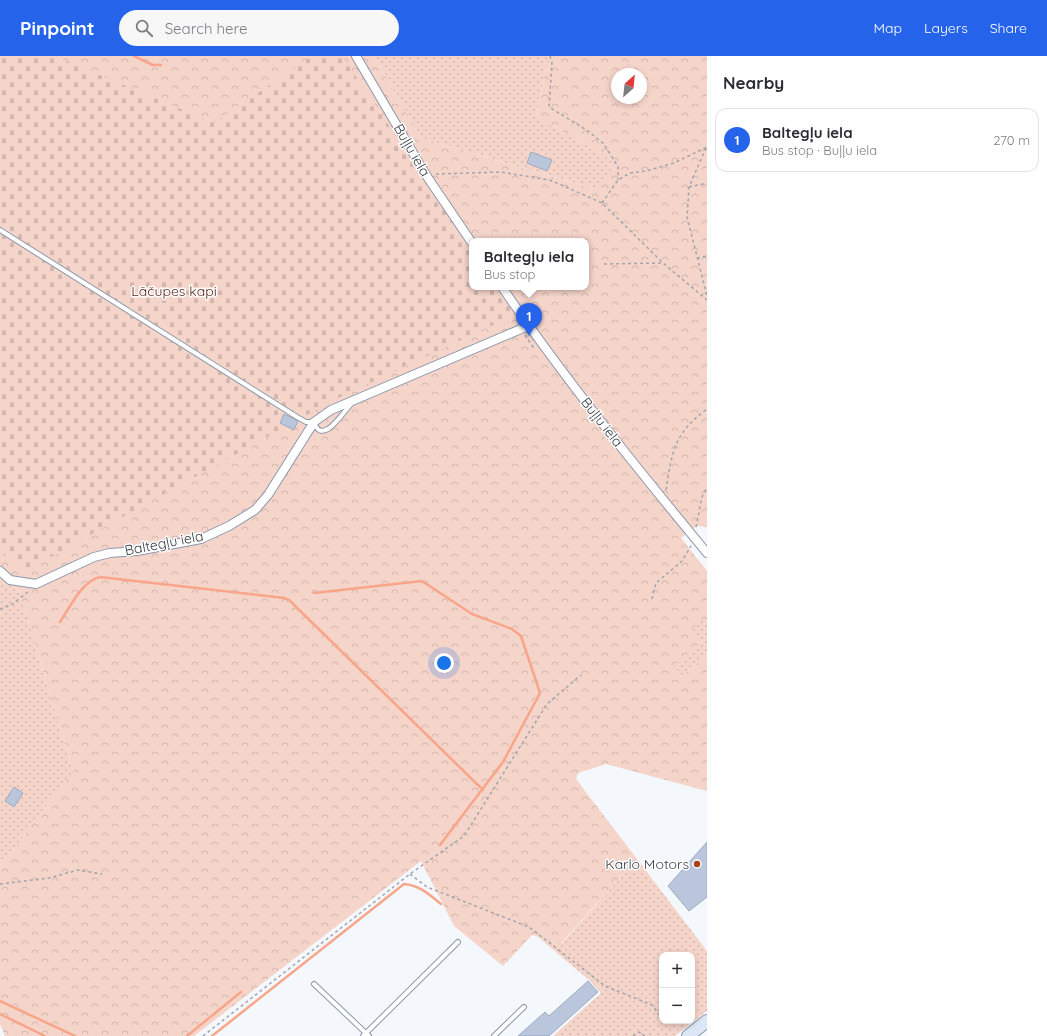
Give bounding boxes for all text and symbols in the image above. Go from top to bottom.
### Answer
search box [119,10,399,46]
text: Pinpoint [20,16,95,40]
icon: search [133,17,155,39]
text: Search here [165,19,247,38]
text: Map [873,19,902,37]
text: Layers [924,19,968,37]
text: Share [990,19,1027,37]
north arrow [611,68,647,104]
text: Nearby [723,72,784,93]
street label: Buļļu iela [390,120,434,180]
text: Baltegļu iela [762,123,853,142]
text: 1 [734,132,740,148]
text: 270 m [993,132,1030,148]
text: Bus stop · Buļļu iela [762,142,877,158]
popup [469,238,589,290]
text: Baltegļu iela [484,247,574,266]
text: Bus stop [484,266,535,282]
park label: Lāčupes kapi [131,282,217,300]
pin: 1 [516,303,542,336]
street label: Buļļu iela [577,394,627,450]
street label: Baltegļu iela [123,527,205,559]
your location [434,653,454,673]
place label: Karlo Motors [605,855,689,873]
marker: Karlo Motors [692,859,702,869]
map controls [659,952,695,1024]
button: + [659,952,695,988]
button: − [659,988,695,1024]

